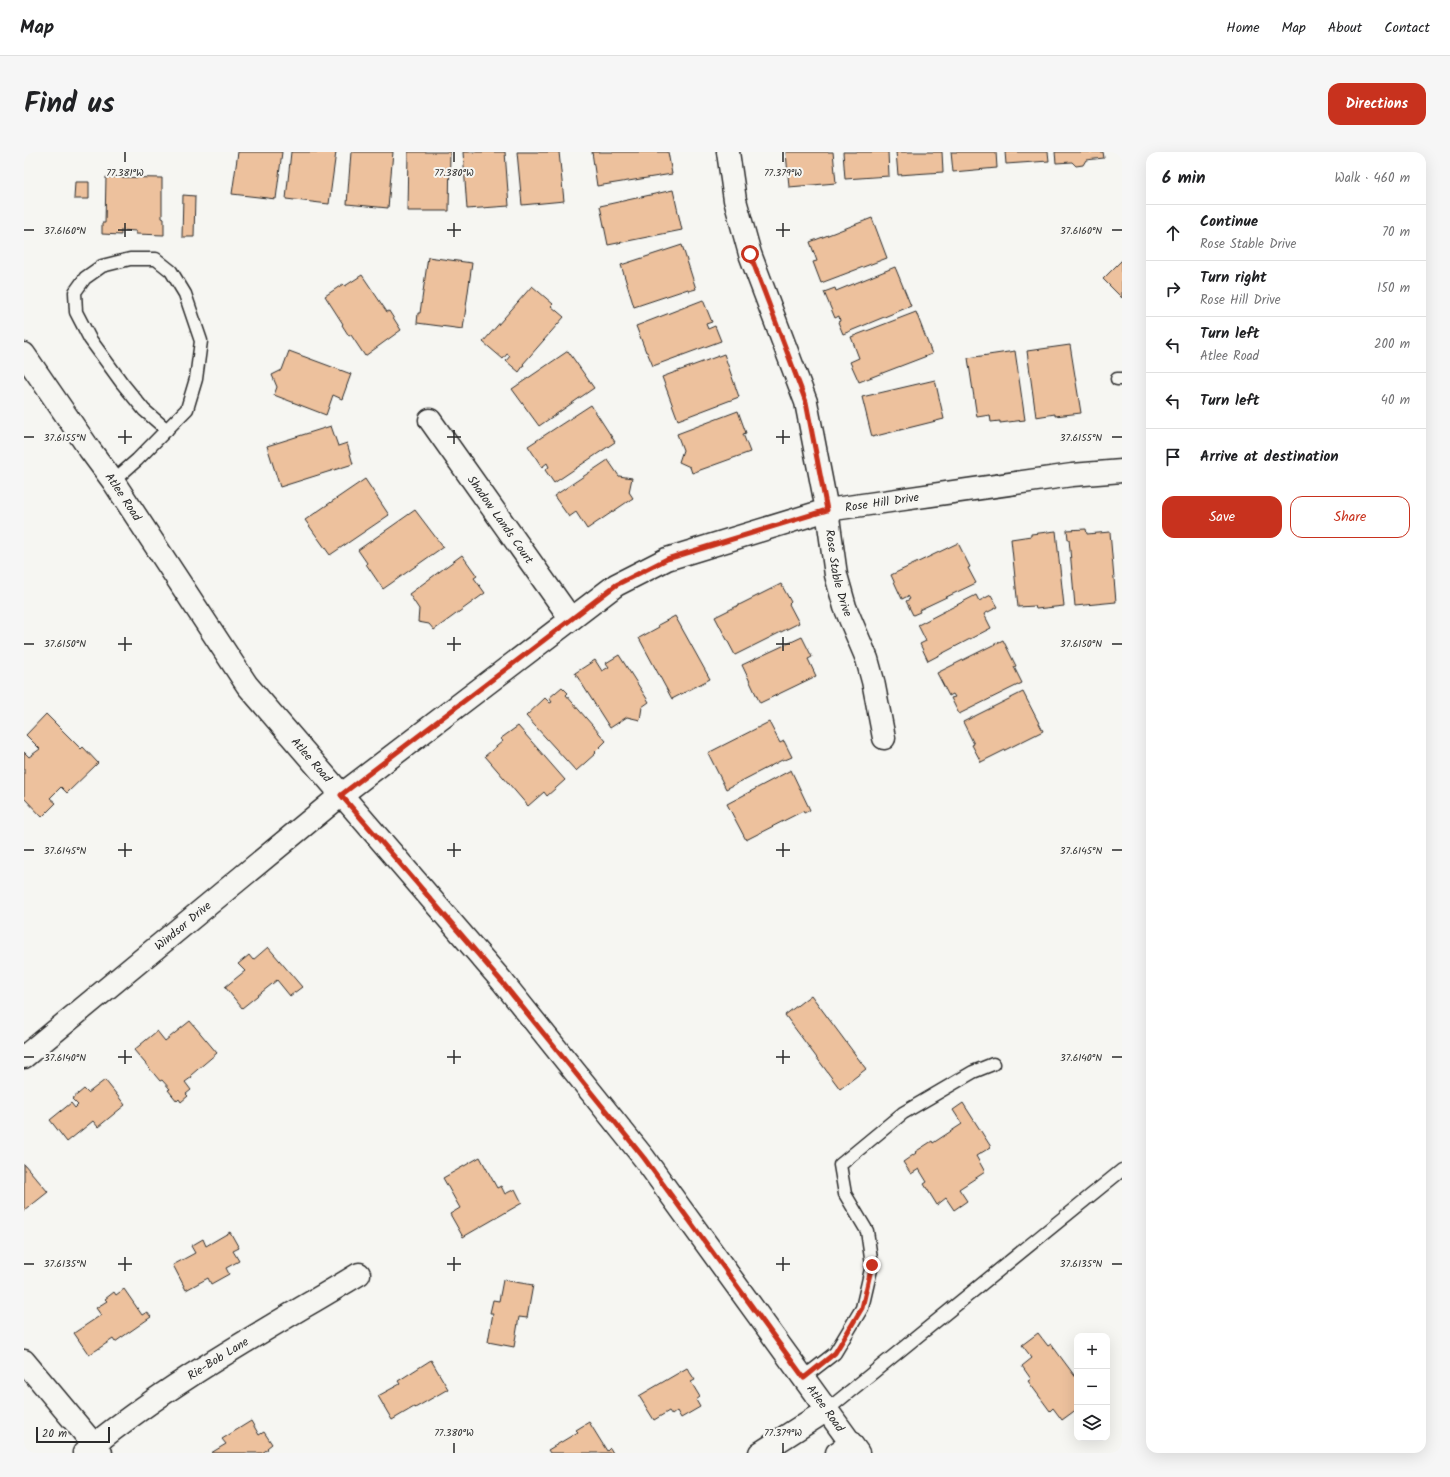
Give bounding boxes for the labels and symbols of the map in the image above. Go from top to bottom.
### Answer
text: 77.381°W [106,165,144,181]
text: 77.380°W [434,165,474,181]
text: 77.379°W [764,165,802,181]
text: 37.6160°N [44,223,86,239]
text: 37.6160°N [1060,223,1102,239]
route start [741,245,759,263]
text: 37.6155°N [44,430,86,446]
text: 37.6155°N [1060,430,1102,446]
street label: Atlee Road [100,469,146,526]
street label: Shadow Lands Court [462,472,538,568]
street label: Rose Hill Drive [844,488,921,517]
street label: Rose Stable Drive [820,528,857,621]
text: 37.6150°N [44,636,86,652]
text: 37.6150°N [1060,636,1102,652]
street label: Atlee Road [286,733,337,788]
text: 37.6145°N [44,843,86,859]
text: 37.6145°N [1060,843,1102,859]
street label: Windsor Drive [150,896,216,955]
text: 37.6140°N [44,1050,86,1066]
text: 37.6140°N [1060,1050,1102,1066]
text: 37.6135°N [44,1256,87,1272]
route end [863,1256,881,1274]
text: 37.6135°N [1060,1256,1103,1272]
street label: Rie-Bob Lane [184,1332,253,1385]
street label: Atlee Road [801,1381,849,1437]
scale bar [36,1425,110,1444]
text: 77.380°W [434,1425,474,1441]
text: 77.379°W [764,1425,802,1441]

